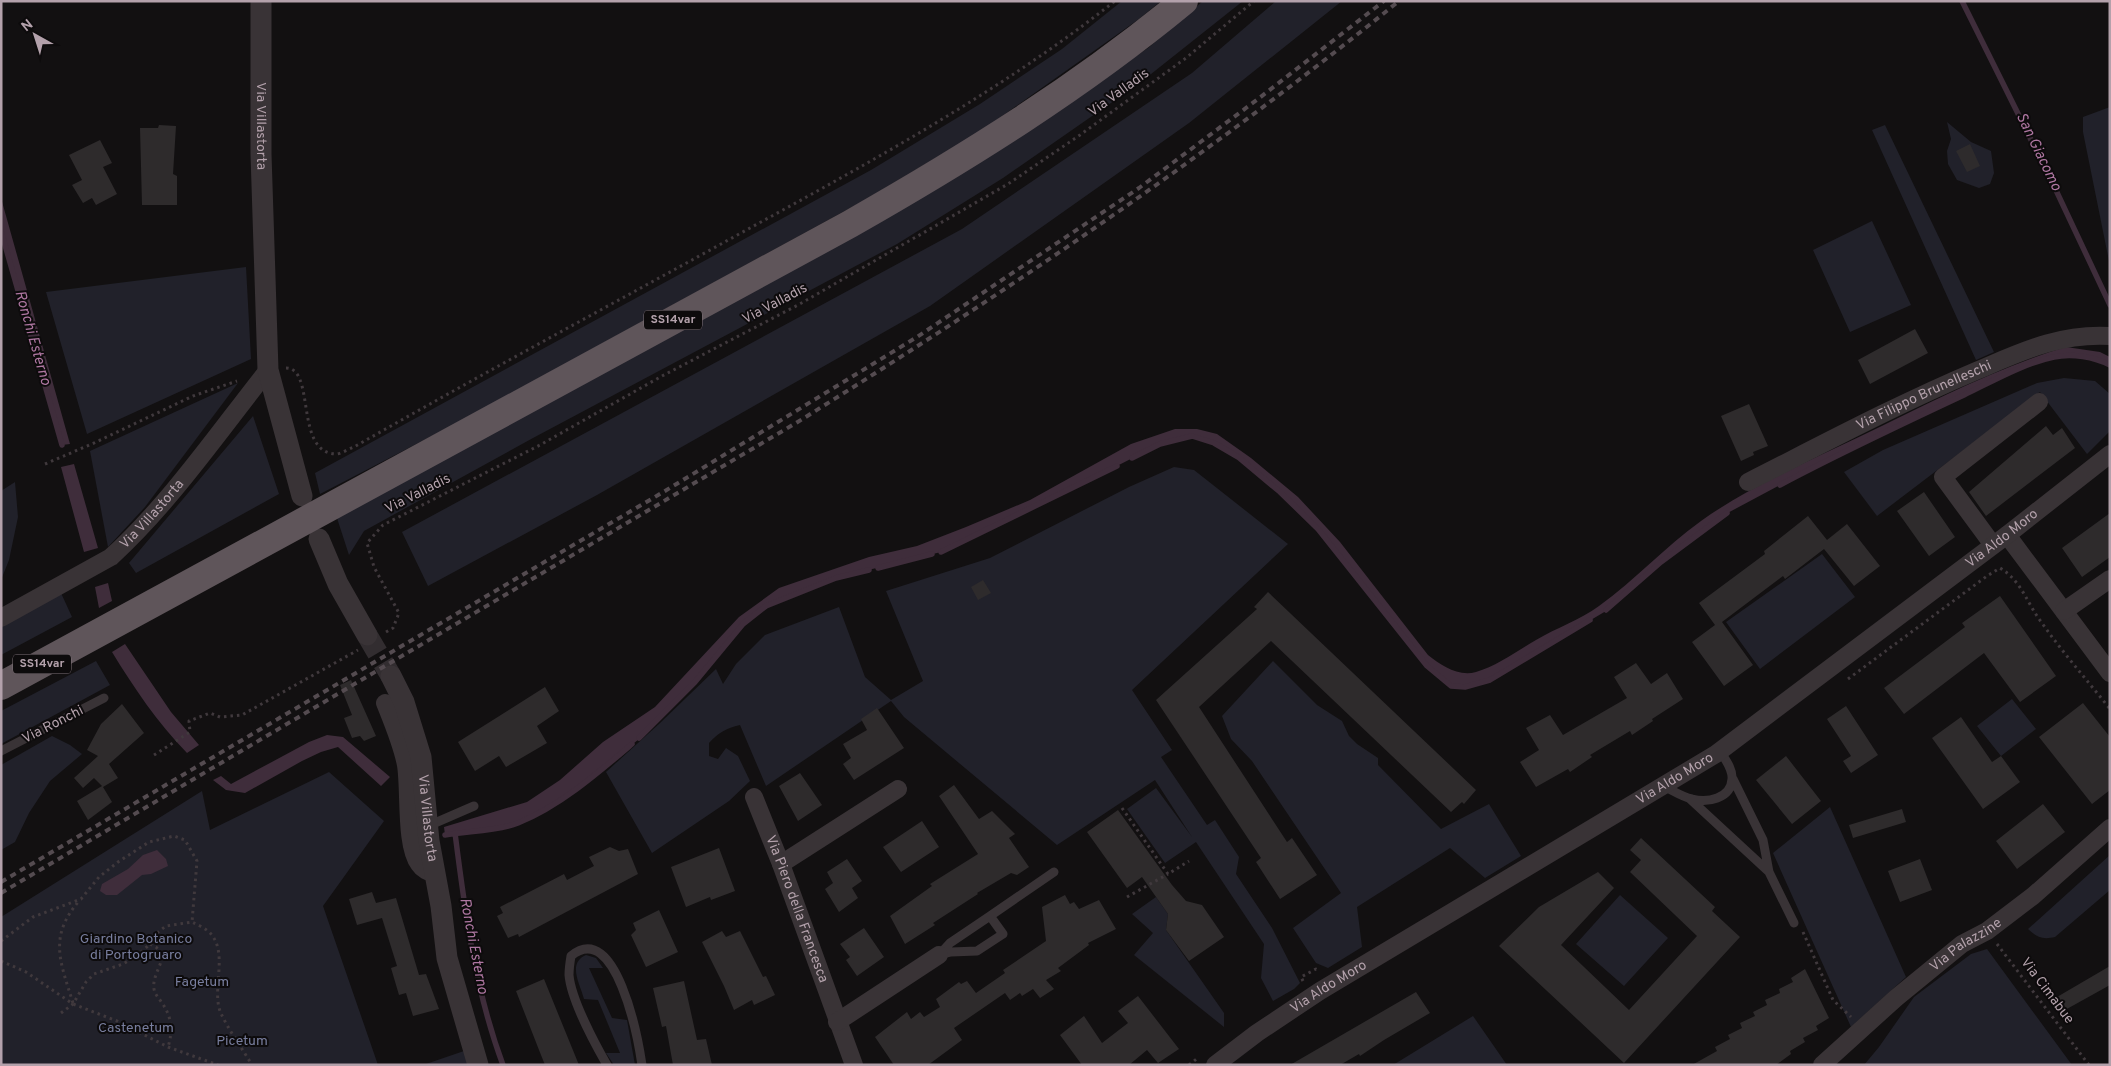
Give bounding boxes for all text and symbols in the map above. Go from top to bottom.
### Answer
north arrow [10,10,60,60]
text: N [19,16,37,36]
street label: Via Valladis [1085,65,1153,121]
street label: Via Villastorta [252,82,270,170]
water label: San Giacomo [2011,110,2065,194]
street label: Via Valladis [740,280,810,328]
water label: Ronchi Esterno [9,288,55,388]
road number: SS14var [644,310,702,330]
street label: Via Filippo Brunelleschi [1853,357,1994,434]
street label: Via Valladis [382,470,454,518]
street label: Via Villastorta [116,476,188,553]
street label: Via Aldo Moro [1962,505,2042,572]
road number: SS14var [13,654,71,674]
street label: Via Ronchi [19,702,87,748]
street label: Via Aldo Moro [1633,749,1717,808]
street label: Via Villastorta [414,774,441,863]
street label: Via Piero della Francesca [762,833,832,985]
water label: Ronchi Esterno [454,896,492,996]
street label: Via Palazzine [1926,914,2005,975]
park label: Giardino Botanico di Portogruaro [80,931,192,964]
street label: Via Cimabue [2017,955,2077,1027]
street label: Via Aldo Moro [1287,956,1370,1017]
park label: Fagetum [175,974,229,991]
park label: Castenetum [98,1020,174,1037]
park label: Picetum [216,1033,268,1050]

